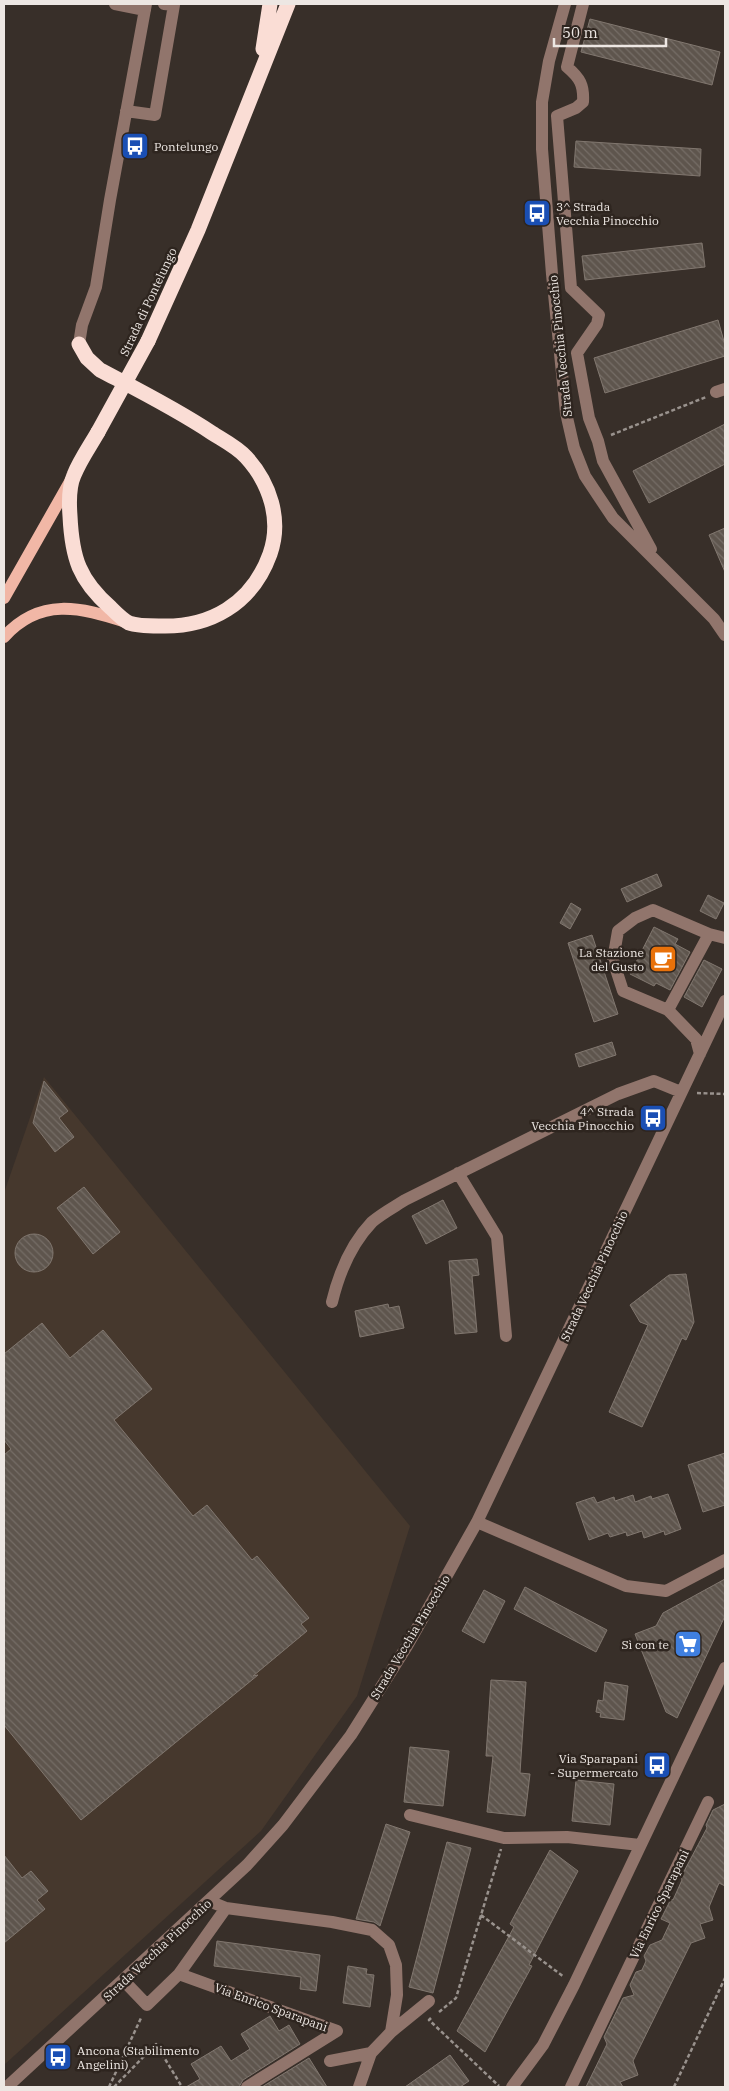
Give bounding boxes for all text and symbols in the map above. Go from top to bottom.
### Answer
scale bar [554,15,666,47]
text: 50 m [562,23,598,42]
bus stop icon: Pontelungo [120,131,150,161]
place label: Pontelungo [154,139,219,154]
bus stop icon: 3^ Strada Vecchia Pinocchio [522,198,552,228]
place label: 3^ Strada Vecchia Pinocchio [556,199,659,228]
street label: Strada di Pontelungo [116,245,180,359]
street label: Strada Vecchia Pinocchio [545,274,575,418]
cafe icon: La Stazione del Gusto [648,944,678,974]
place label: La Stazione del Gusto [579,945,644,974]
bus stop icon: 4^ Strada Vecchia Pinocchio [638,1103,668,1133]
place label: 4^ Strada Vecchia Pinocchio [531,1104,634,1133]
street label: Strada Vecchia Pinocchio [557,1208,631,1344]
street label: Strada Vecchia Pinocchio [367,1572,453,1702]
supermarket icon: Sì con te [673,1629,703,1659]
place label: Sì con te [621,1637,669,1652]
bus stop icon: Via Sparapani - Supermercato [642,1750,672,1780]
place label: Via Sparapani - Supermercato [550,1751,638,1780]
street label: Via Enrico Sparapani [626,1847,692,1961]
street label: Strada Vecchia Pinocchio [100,1896,214,2004]
street label: Via Enrico Sparapani [212,1980,330,2035]
bus stop icon: Ancona (Stabilimento Angelini) [43,2042,73,2072]
place label: Ancona (Stabilimento Angelini) [77,2043,200,2072]

